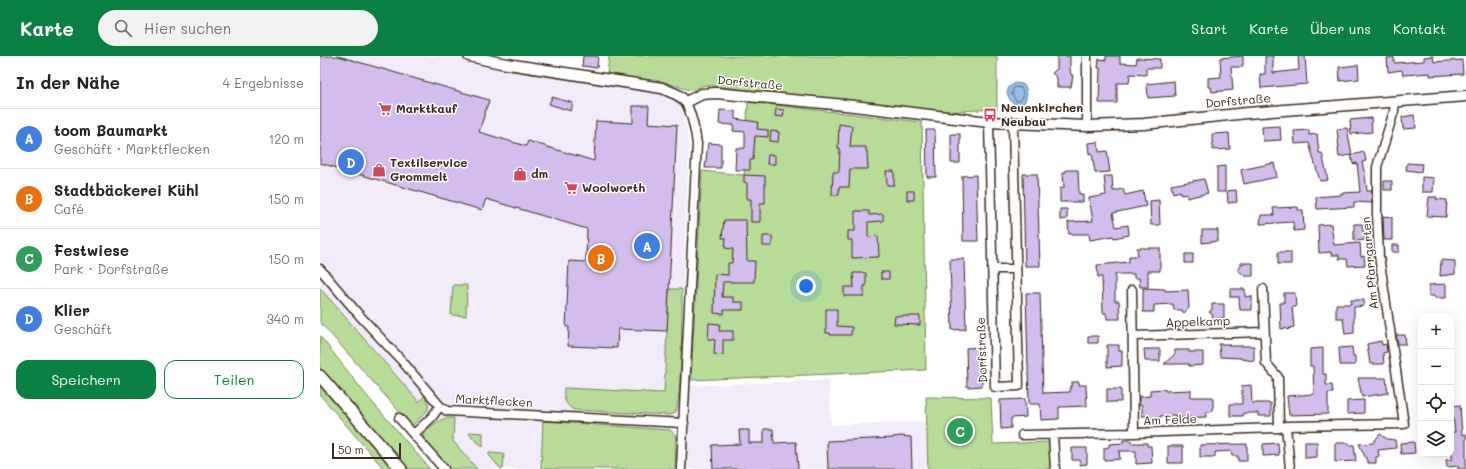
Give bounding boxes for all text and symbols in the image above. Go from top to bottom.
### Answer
search box [98,10,378,46]
text: Karte [20,16,74,41]
icon: search [112,17,134,39]
text: Hier suchen [144,18,231,38]
text: Start [1191,19,1227,38]
text: Karte [1249,19,1288,38]
text: Über uns [1310,19,1371,38]
text: Kontakt [1393,19,1446,38]
text: In der Nähe [16,71,120,93]
street label: Dorfstraße [717,71,784,93]
text: 4 Ergebnisse [223,74,304,91]
street label: Dorfstraße [1204,89,1271,111]
place label: Neuenkirchen Neubau [1001,99,1083,129]
place label: Marktkauf [396,100,458,116]
supermarket icon: Marktkauf [377,101,393,117]
bus stop icon: Neuenkirchen Neubau [982,107,998,123]
text: toom Baumarkt [54,120,168,140]
text: A [24,130,34,147]
text: 120 m [268,130,304,147]
text: Geschäft · Marktflecken [54,140,210,157]
pin: D [338,147,364,177]
place label: Textilservice Grommelt [390,154,468,184]
shop icon: Textilservice Grommelt [371,162,387,178]
place label: dm [531,165,548,181]
shop icon: dm [512,166,528,182]
place label: Woolworth [582,179,645,195]
text: Stadtbäckerei Kühl [54,180,199,200]
supermarket icon: Woolworth [563,180,579,196]
text: B [25,190,33,207]
text: 150 m [268,190,304,207]
text: Café [54,200,84,217]
street label: Am Pfarrgarten [1357,216,1381,310]
pin: A [634,231,660,261]
text: Festwiese [54,240,129,260]
pin: B [588,243,614,273]
text: C [24,250,34,267]
text: 150 m [268,250,304,267]
text: Park · Dorfstraße [54,260,169,277]
your location [796,276,816,296]
text: Klier [54,300,90,320]
text: D [24,310,34,327]
text: 340 m [266,310,304,327]
street label: Appelkamp [1166,312,1230,330]
map controls [1418,313,1454,457]
button: + [1418,313,1454,349]
street label: Dorfstraße [972,317,990,383]
text: Geschäft [54,320,112,337]
button: − [1418,349,1454,385]
button: Speichern [16,360,156,399]
button: Teilen [164,360,304,399]
button: locate [1418,385,1454,421]
street label: Marktflecken [455,390,533,410]
street label: Am Felde [1143,410,1197,428]
pin: C [947,416,973,446]
button: layers [1418,421,1454,457]
scale bar [332,441,401,460]
text: 50 m [338,442,364,457]

